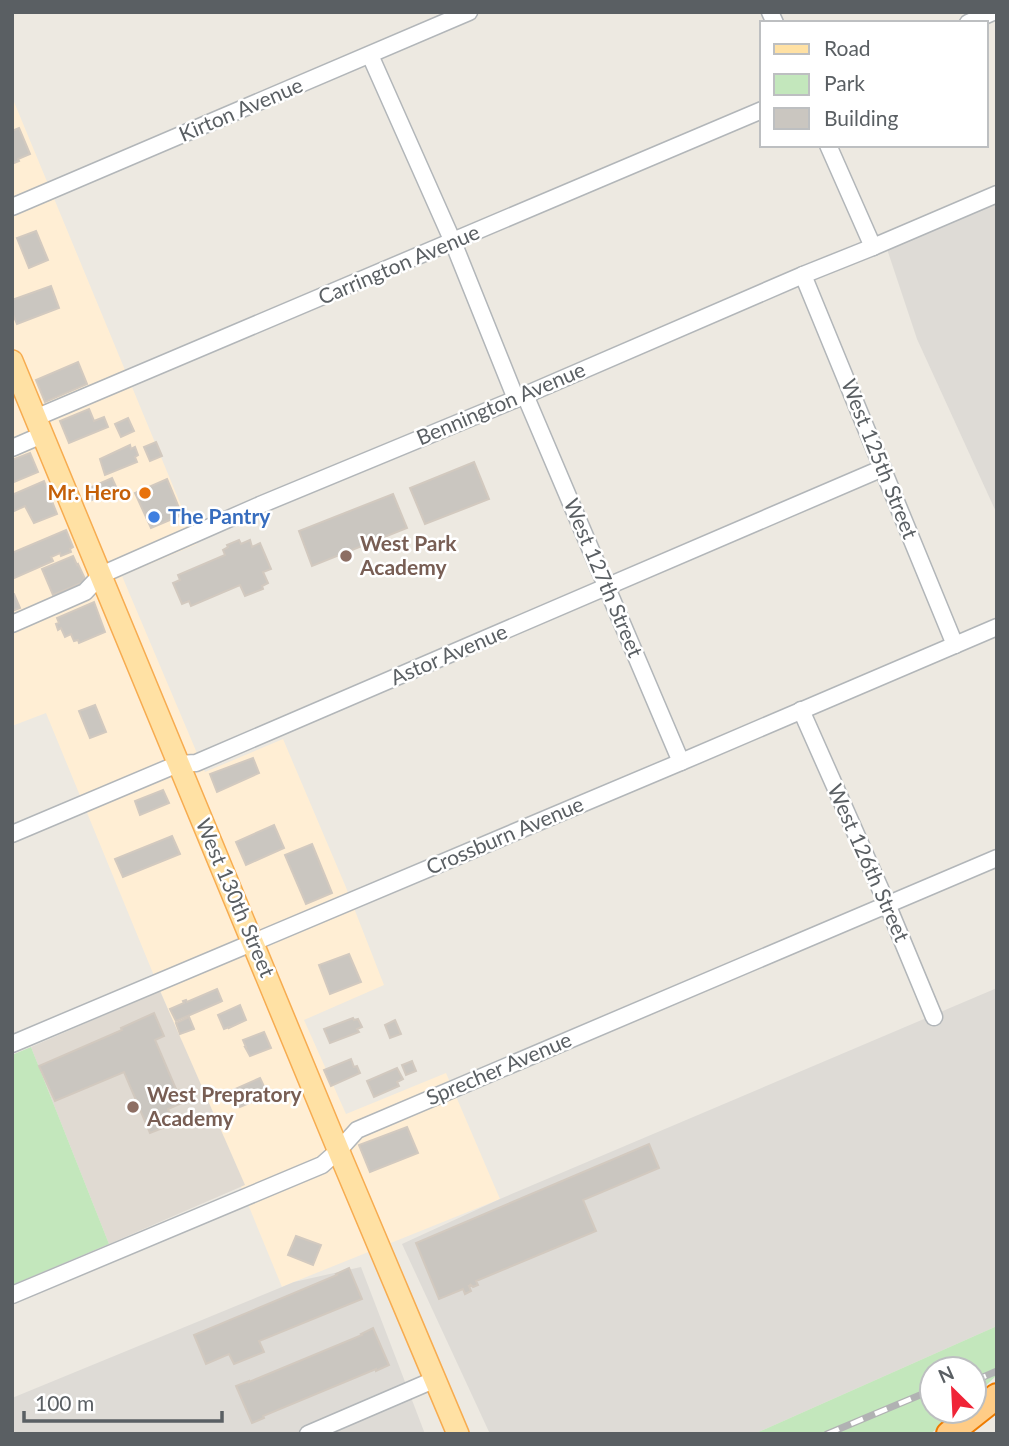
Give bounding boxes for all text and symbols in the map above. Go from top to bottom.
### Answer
legend [760,21,988,147]
text: Road [824,35,871,60]
text: Park [824,70,865,95]
street label: Kirton Avenue [175,71,306,146]
text: Building [824,105,899,130]
street label: Carrington Avenue [314,218,483,309]
street label: Bennington Avenue [412,356,589,449]
street label: West 125th Street [837,375,924,542]
place label: Mr. Hero [48,479,131,504]
marker: Mr. Hero [137,485,153,501]
street label: West 127th Street [560,494,649,661]
place label: The Pantry [168,503,271,528]
marker: The Pantry [146,509,162,525]
place label: West Park Academy [359,530,457,579]
marker: West Park Academy [338,548,354,564]
street label: Astor Avenue [386,618,510,689]
street label: West 126th Street [823,780,916,946]
street label: Crossburn Avenue [422,790,587,879]
street label: West 130th Street [192,814,281,981]
street label: Sprecher Avenue [422,1026,575,1109]
place label: West Prepratory Academy [146,1081,302,1130]
marker: West Prepratory Academy [125,1099,141,1115]
north arrow [918,1355,988,1425]
text: N [935,1361,957,1387]
scale bar [24,1380,222,1424]
text: 100 m [35,1390,94,1415]

